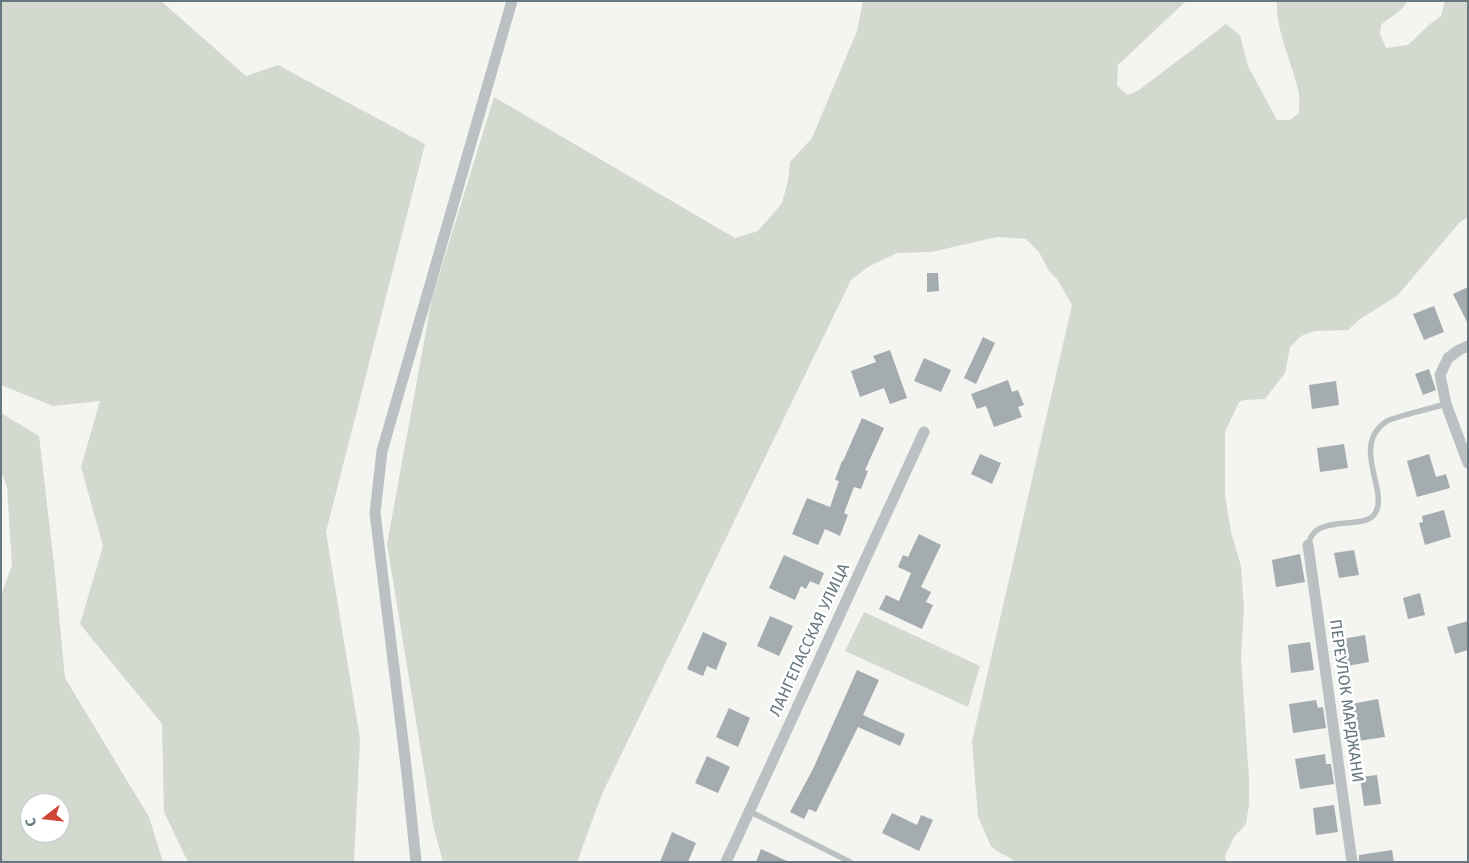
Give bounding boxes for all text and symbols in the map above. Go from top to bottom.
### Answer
street label: ЛАНГЕПАССКАЯ УЛИЦА [766,560,854,720]
street label: ПЕРЕУЛОК МАРДЖАНИ [1325,618,1367,784]
north arrow [20,793,70,843]
text: С [22,816,40,828]

